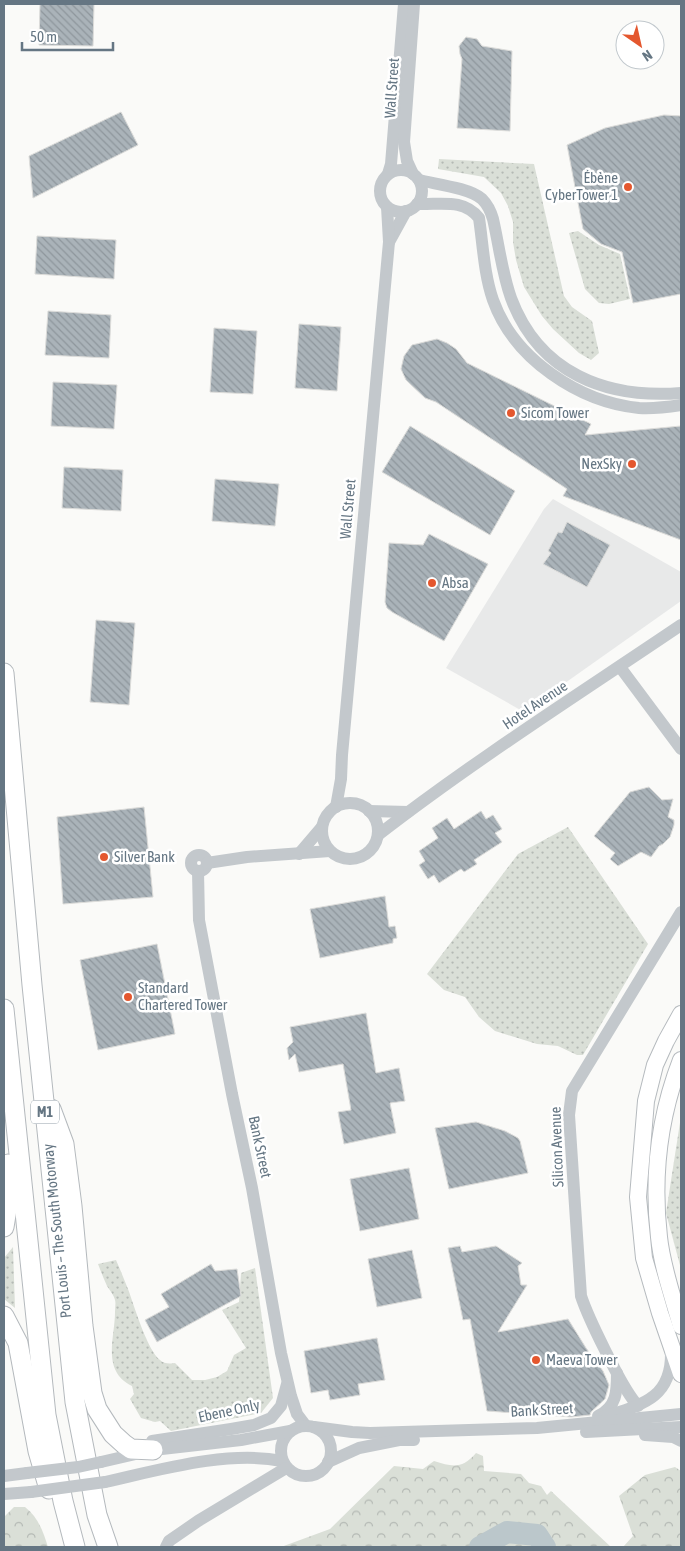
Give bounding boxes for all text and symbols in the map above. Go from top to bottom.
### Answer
scale bar [22,20,114,52]
north arrow [615,20,665,70]
text: 50 m [30,28,57,45]
text: N [639,47,655,65]
street label: Wall Street [381,57,402,119]
place label: Ébène CyberTower 1 [545,169,618,203]
marker: Ébène CyberTower 1 [622,181,634,193]
place label: Sicom Tower [521,404,589,421]
marker: Sicom Tower [505,407,517,419]
place label: NexSky [581,455,622,472]
marker: NexSky [626,458,638,470]
street label: Wall Street [336,478,359,540]
place label: Absa [442,574,469,591]
marker: Absa [426,577,438,589]
street label: Hotel Avenue [499,677,570,732]
place label: Silver Bank [114,848,175,865]
marker: Silver Bank [98,851,110,863]
place label: Standard Chartered Tower [138,979,228,1013]
marker: Standard Chartered Tower [122,991,134,1003]
road number: M1 [31,1100,59,1124]
street label: Silicon Avenue [547,1106,566,1188]
street label: Bank Street [246,1114,275,1179]
street label: Port Louis – The South Motorway [39,1143,74,1319]
place label: Maeva Tower [546,1351,618,1368]
marker: Maeva Tower [530,1354,542,1366]
street label: Ebene Only [197,1396,261,1425]
street label: Bank Street [510,1399,574,1420]

